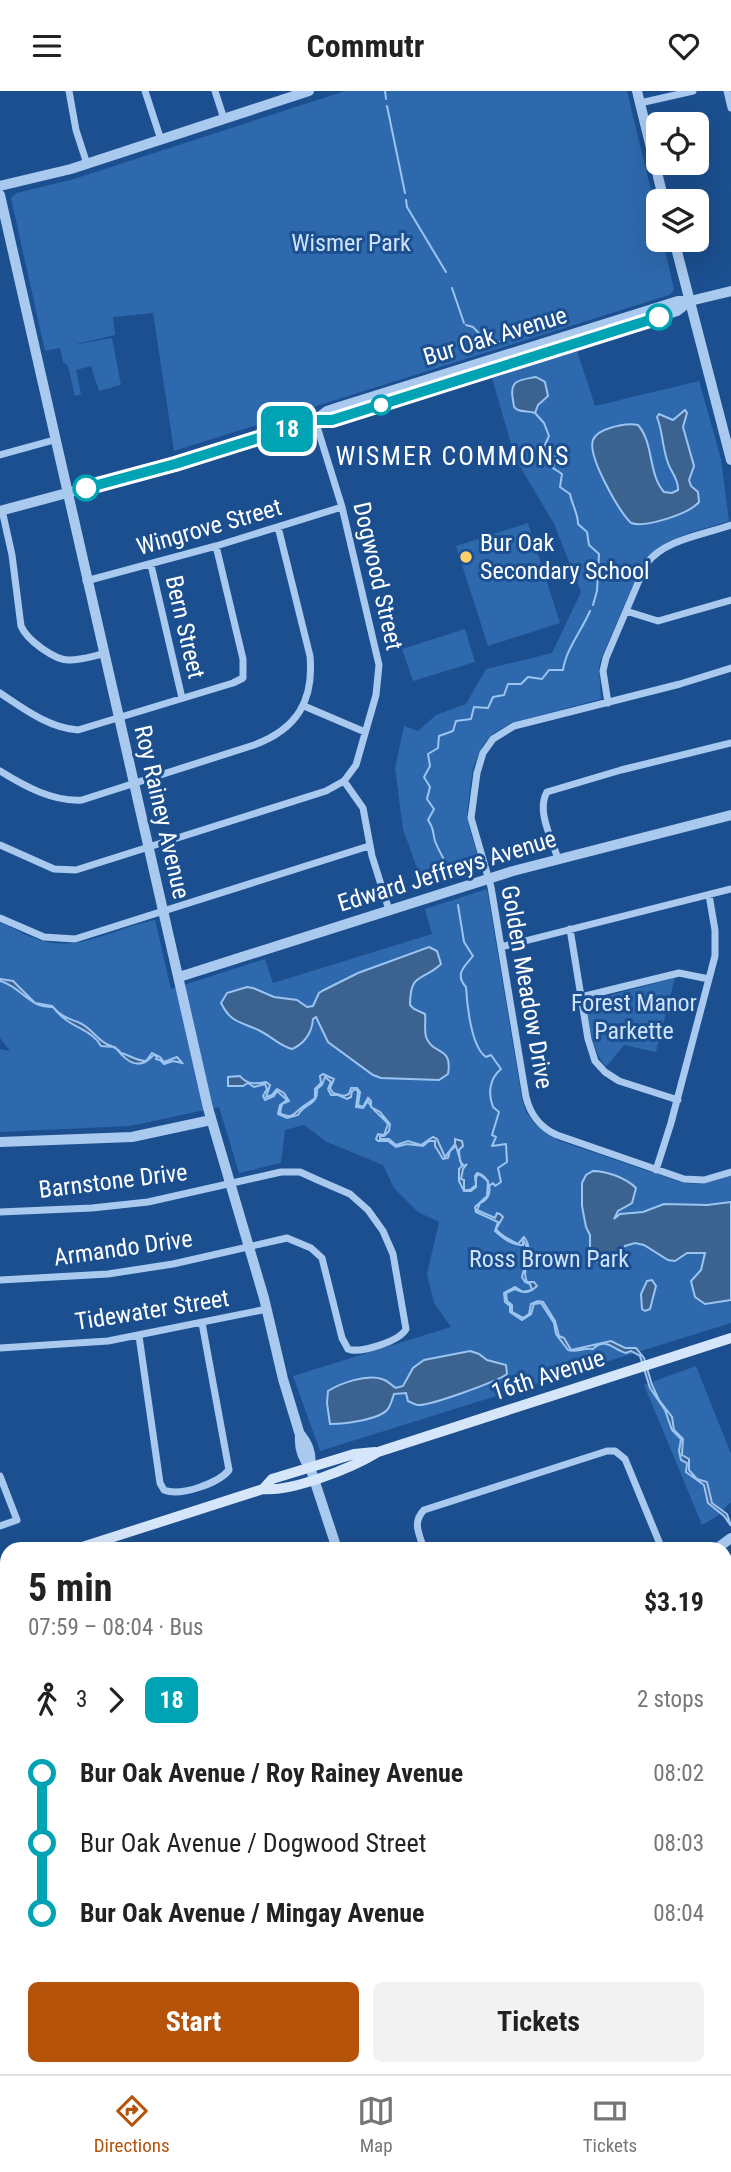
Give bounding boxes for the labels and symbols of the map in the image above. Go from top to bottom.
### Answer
park label: Wismer Park [291,229,411,257]
street label: Bur Oak Avenue [420,301,570,371]
unlabelled marker [646,304,672,330]
unlabelled marker [371,395,391,415]
line badge: 18 [256,406,318,452]
district label: WISMER COMMONS [336,441,570,471]
unlabelled marker [73,475,99,501]
street label: Wingrove Street [133,493,285,561]
street label: Dogwood Street [347,499,409,653]
place label: Bur Oak Secondary School [480,529,650,585]
marker: Bur Oak Secondary School [458,549,474,565]
street label: Bern Street [160,573,210,681]
street label: Roy Rainey Avenue [128,723,196,901]
street label: Edward Jeffreys Avenue [334,824,560,918]
street label: Golden Meadow Drive [495,883,559,1091]
park label: Forest Manor Parkette [571,989,697,1045]
street label: Barnstone Drive [37,1158,189,1204]
street label: Armando Drive [52,1224,194,1272]
park label: Ross Brown Park [469,1245,629,1273]
street label: Tidewater Street [73,1284,231,1336]
street label: 16th Avenue [488,1344,608,1406]

